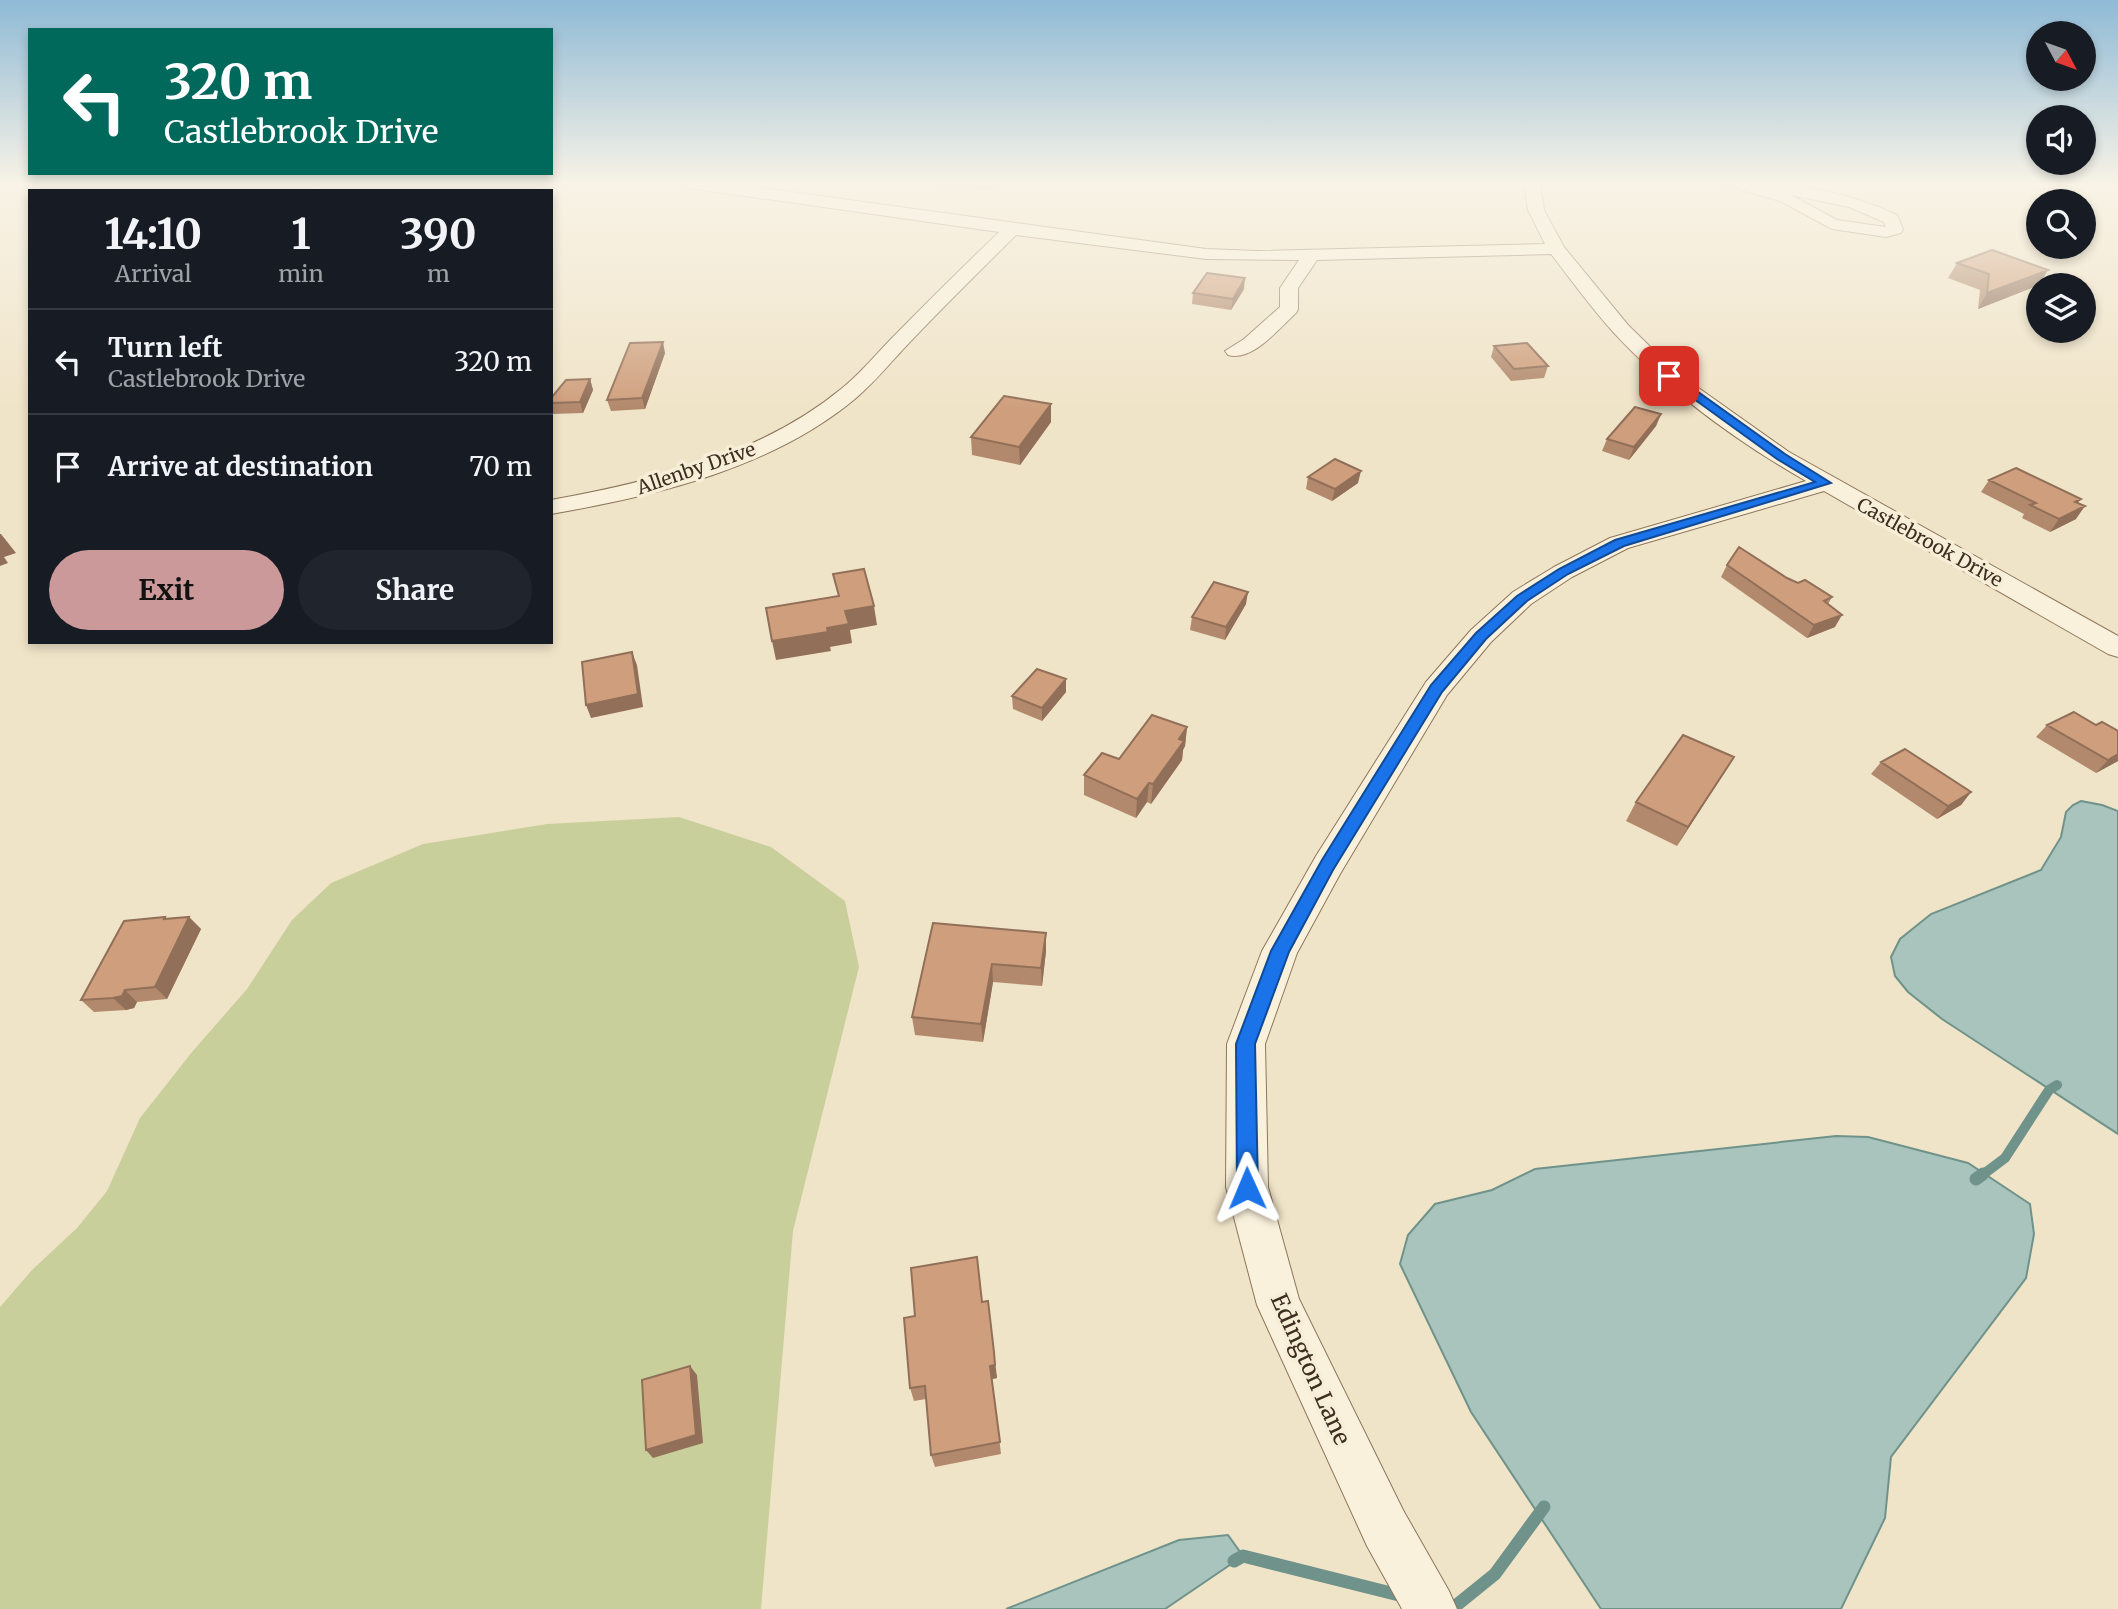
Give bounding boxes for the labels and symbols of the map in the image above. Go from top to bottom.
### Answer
north arrow [2026,21,2096,91]
pin [1639,346,1699,406]
street label: Allenby Drive [633,436,759,500]
street label: Castlebrook Drive [1853,492,2007,592]
position arrow [1210,1151,1284,1225]
street label: Edington Lane [1265,1289,1357,1449]

